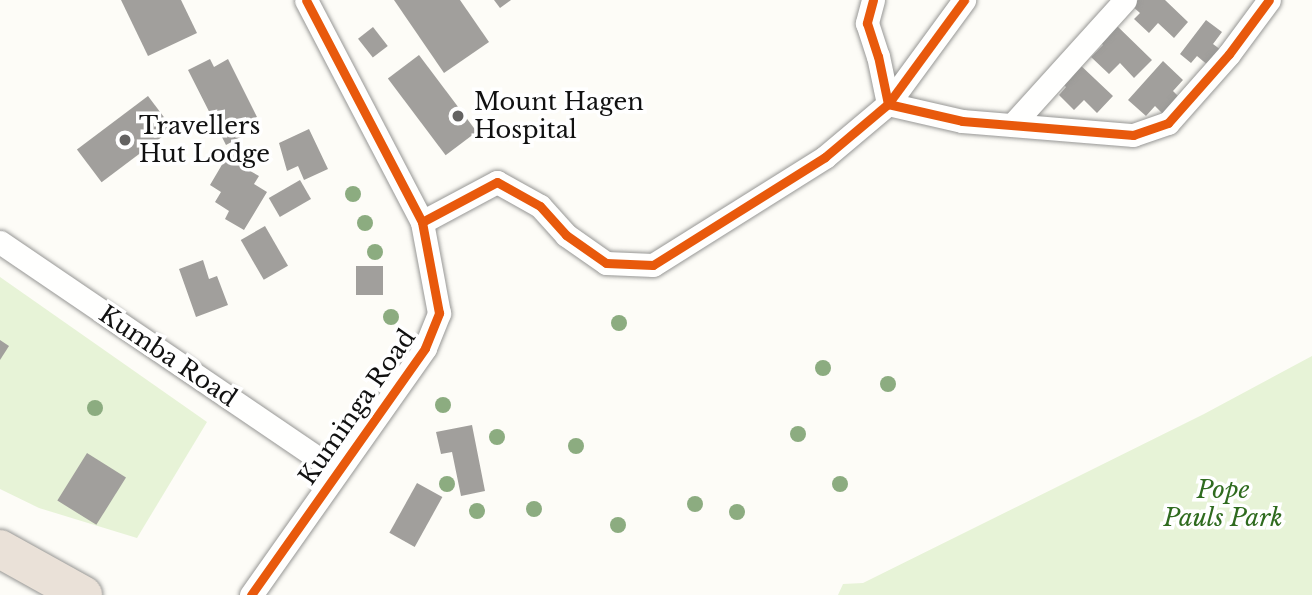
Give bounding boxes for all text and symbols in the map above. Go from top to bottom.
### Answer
place label: Mount Hagen Hospital [474,88,644,144]
marker: Mount Hagen Hospital [448,106,468,126]
place label: Travellers Hut Lodge [139,112,270,168]
marker: Travellers Hut Lodge [117,132,133,148]
street label: Kumba Road [94,299,242,413]
street label: Kuminga Road [293,324,421,490]
park label: Pope Pauls Park [1164,476,1282,532]

